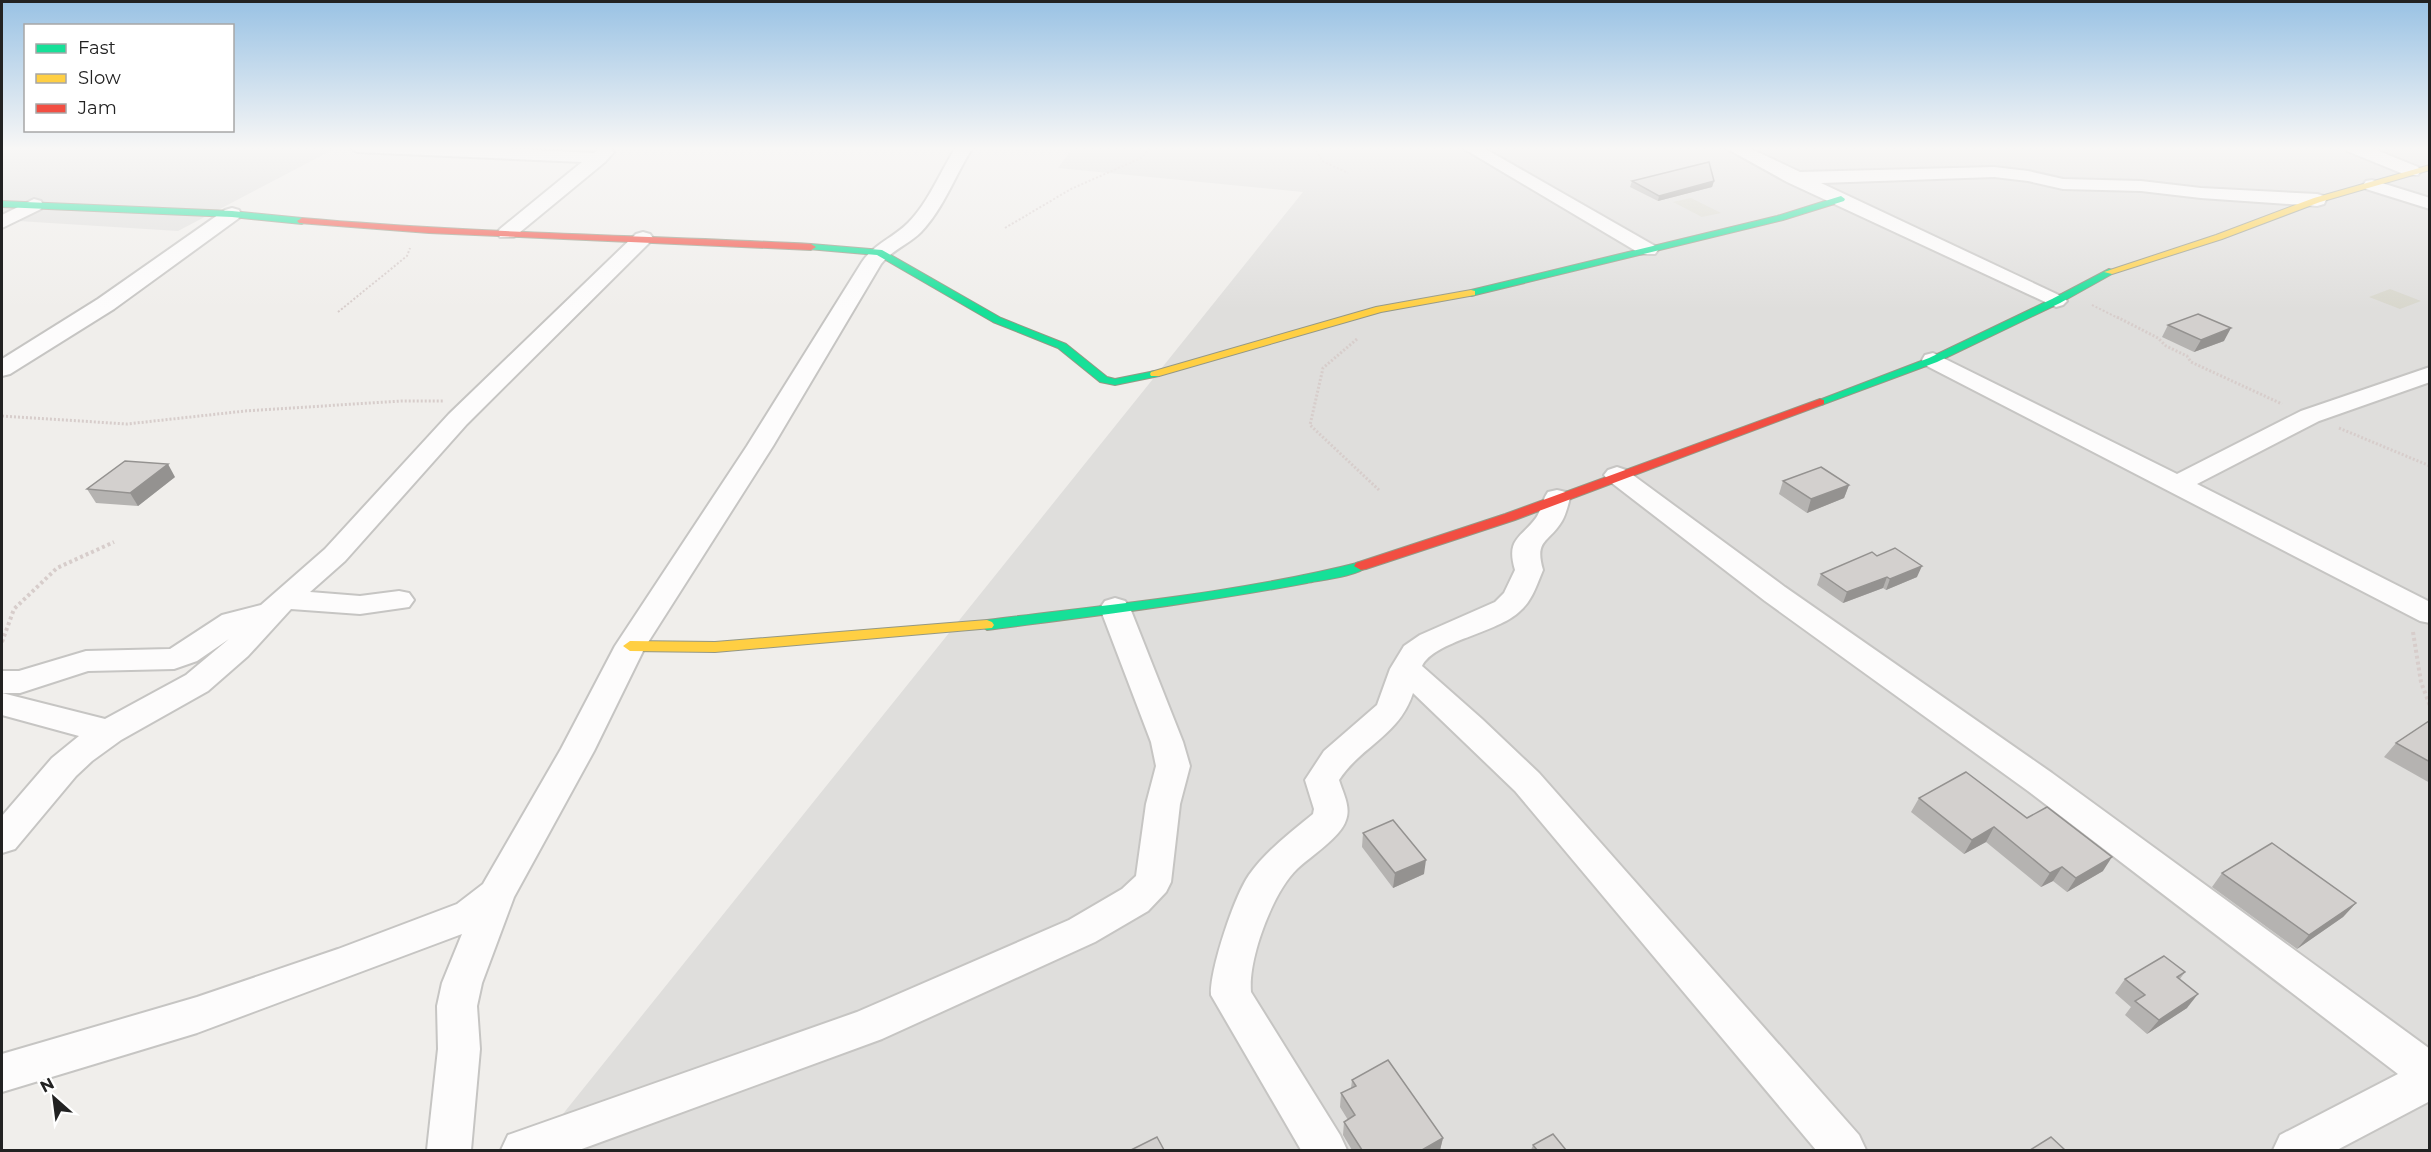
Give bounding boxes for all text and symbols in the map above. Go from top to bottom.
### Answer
legend [24,24,234,132]
text: Fast [78,37,116,59]
text: Slow [78,67,121,89]
text: Jam [77,97,117,119]
north arrow [24,1068,84,1128]
text: N [37,1074,57,1097]

